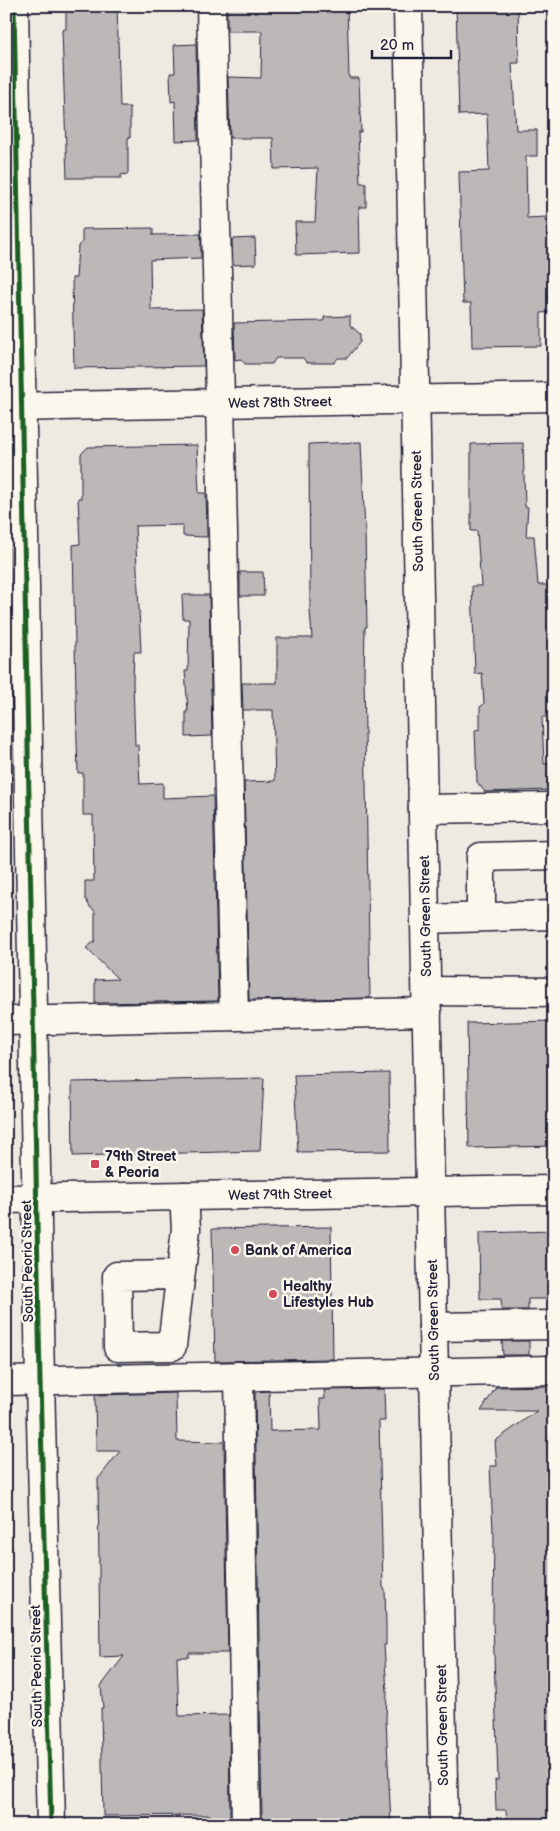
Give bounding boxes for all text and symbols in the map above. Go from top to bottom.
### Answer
scale bar [372,28,451,60]
text: 20 m [380,36,414,55]
street label: West 78th Street [228,393,333,412]
street label: South Green Street [408,449,427,572]
street label: South Green Street [416,854,435,977]
place label: 79th Street & Peoria [105,1148,177,1181]
marker: 79th Street & Peoria [89,1158,101,1170]
street label: West 79th Street [228,1185,333,1204]
street label: South Peoria Street [18,1199,37,1322]
place label: Bank of America [245,1242,352,1259]
marker: Bank of America [229,1244,241,1256]
street label: South Green Street [424,1258,443,1381]
place label: Healthy Lifestyles Hub [283,1278,374,1311]
marker: Healthy Lifestyles Hub [267,1288,279,1300]
street label: South Peoria Street [27,1604,46,1727]
street label: South Green Street [433,1663,452,1786]

